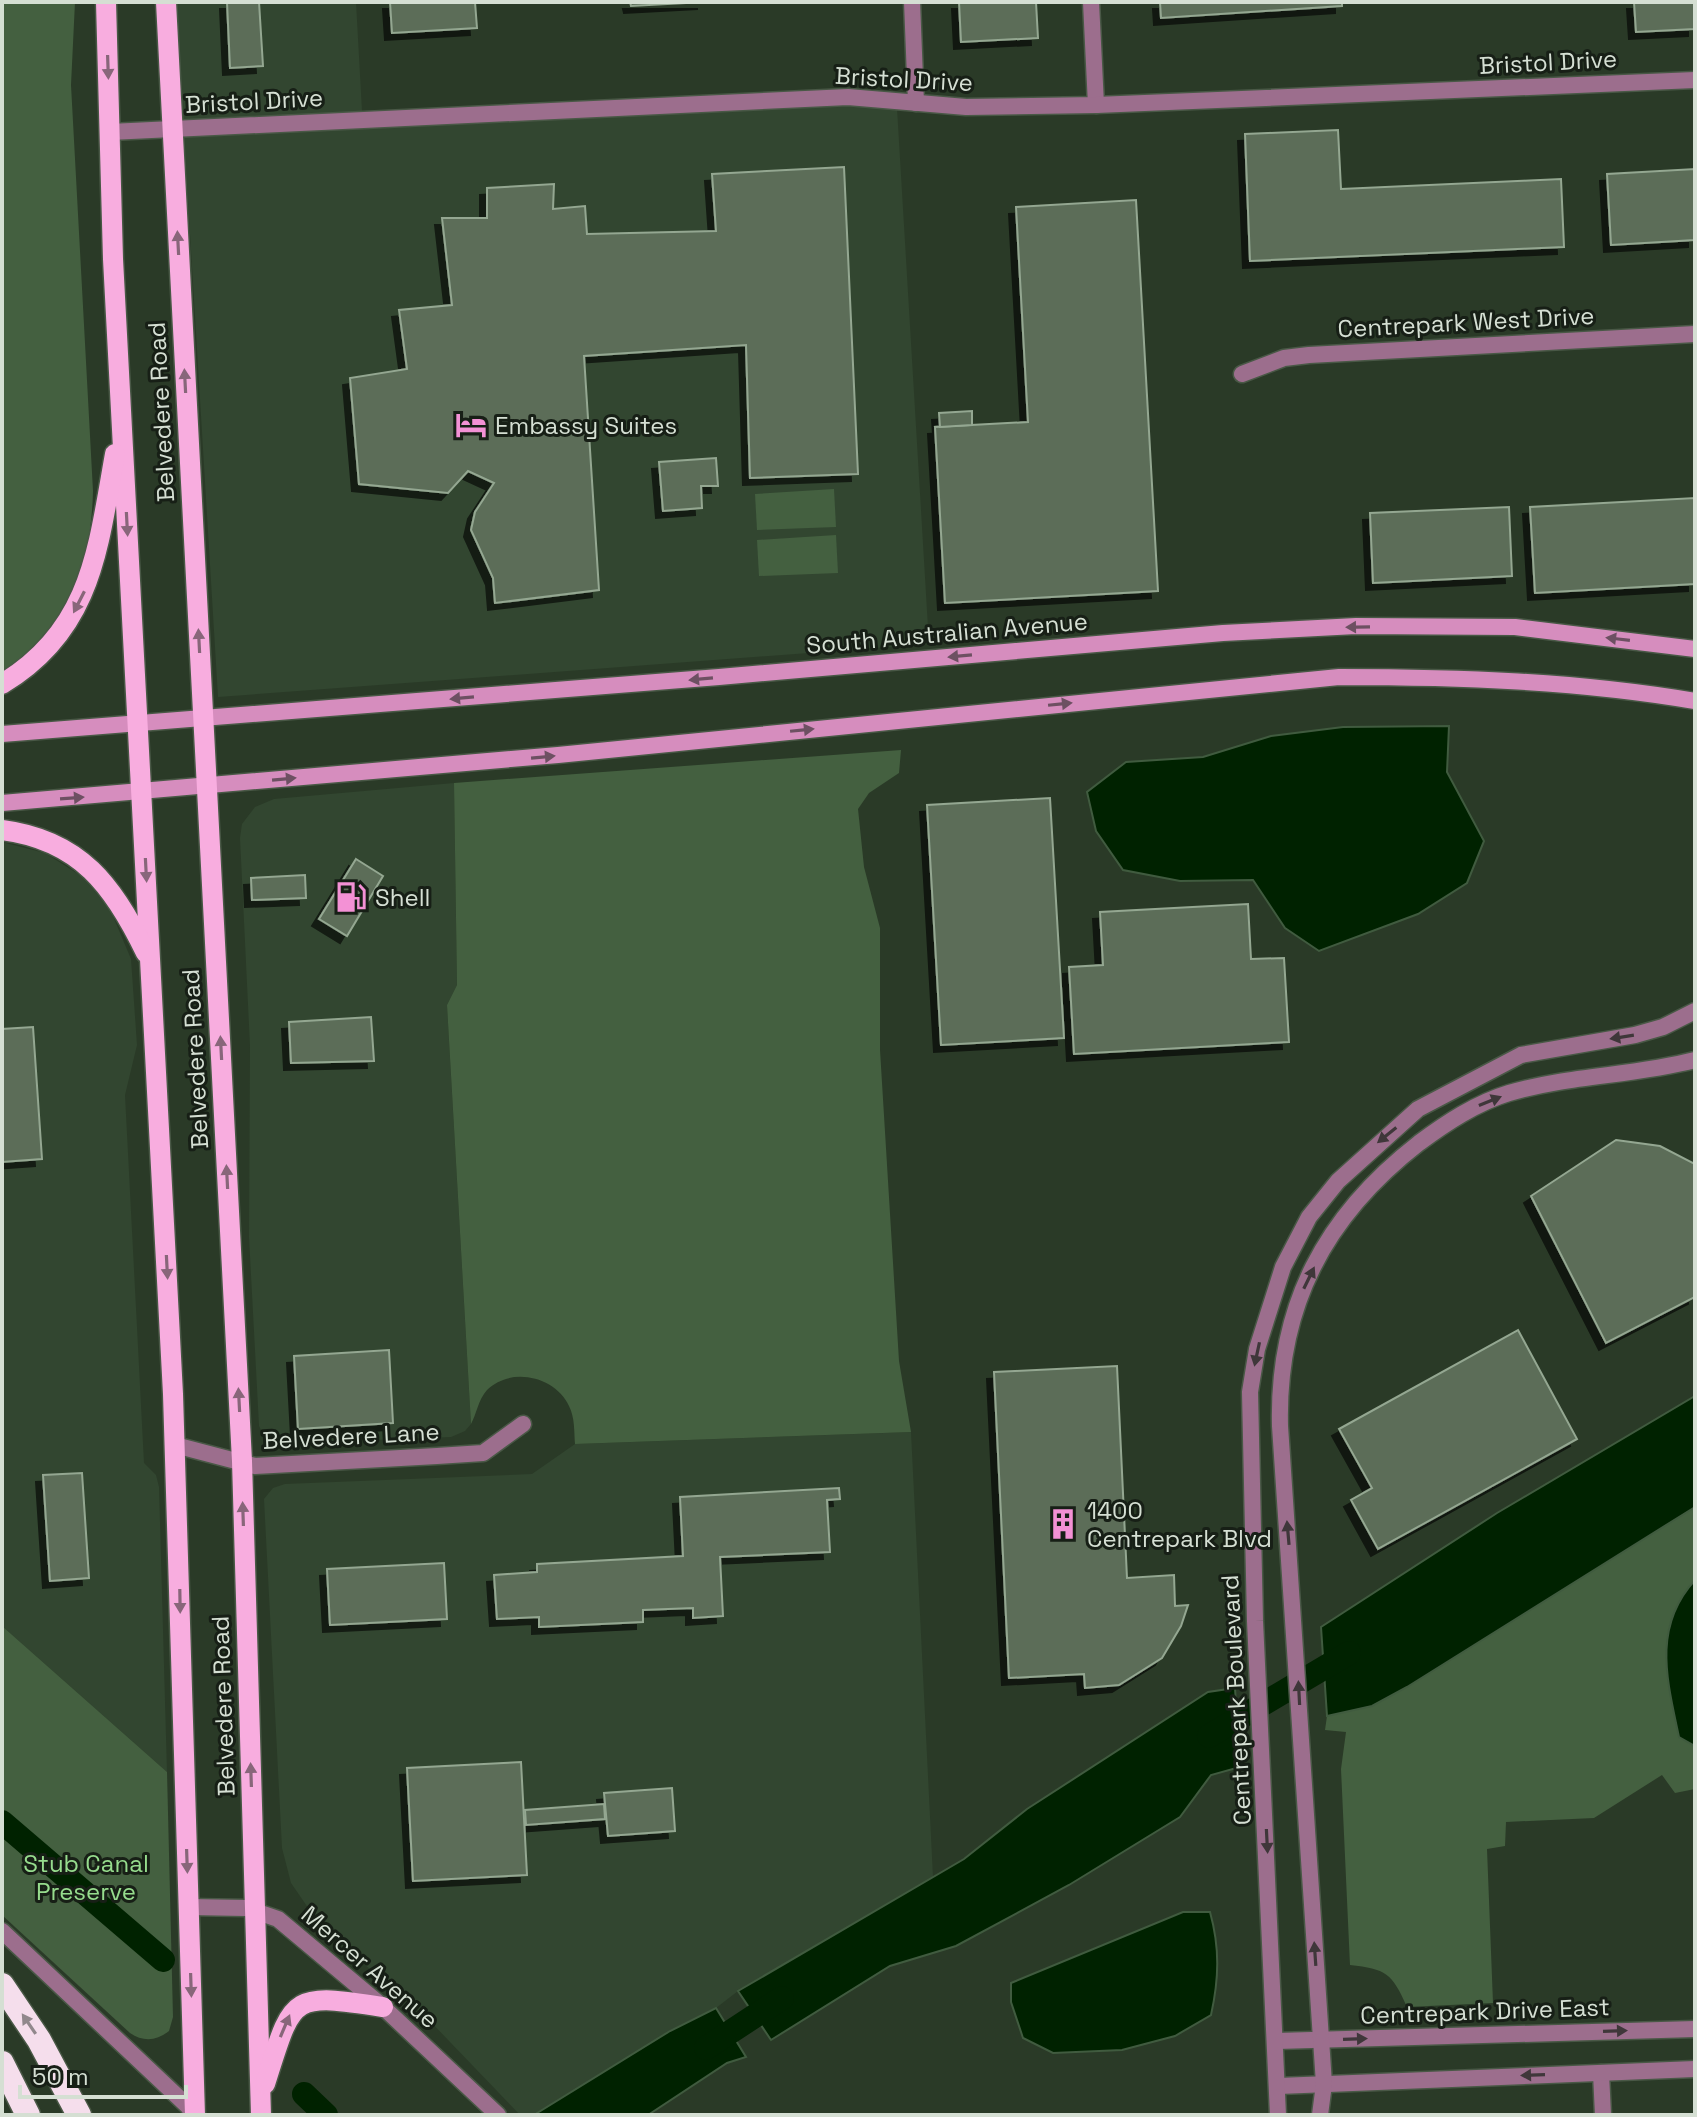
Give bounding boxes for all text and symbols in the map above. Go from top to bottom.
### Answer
street label: Bristol Drive [1478,43,1618,81]
one-way arrow [102,55,114,80]
street label: Bristol Drive [834,60,974,98]
street label: Bristol Drive [184,82,324,120]
one-way arrow [171,230,184,255]
street label: Centrepark West Drive [1337,300,1595,344]
street label: Belvedere Road [141,321,181,503]
one-way arrow [178,368,191,393]
hotel icon: Embassy Suites [454,408,488,442]
place label: Embassy Suites [495,410,677,441]
one-way arrow [121,512,134,537]
one-way arrow [72,591,86,614]
street label: South Australian Avenue [805,605,1089,661]
one-way arrow [1345,620,1370,633]
one-way arrow [192,628,205,653]
one-way arrow [1605,633,1630,646]
one-way arrow [947,650,972,663]
one-way arrow [688,673,713,686]
one-way arrow [449,692,474,705]
one-way arrow [1048,697,1073,710]
one-way arrow [790,724,815,737]
one-way arrow [531,750,556,763]
one-way arrow [272,773,297,786]
one-way arrow [60,791,85,804]
one-way arrow [140,858,153,883]
fuel station icon: Shell [334,880,368,914]
place label: Shell [375,882,430,913]
street label: Belvedere Road [175,968,215,1150]
one-way arrow [1609,1031,1634,1044]
one-way arrow [214,1035,227,1060]
one-way arrow [1478,1094,1502,1107]
one-way arrow [1377,1127,1397,1143]
one-way arrow [220,1164,233,1189]
one-way arrow [160,1255,173,1280]
one-way arrow [1302,1267,1315,1290]
one-way arrow [1250,1341,1263,1366]
one-way arrow [232,1387,245,1412]
street label: Belvedere Lane [262,1416,440,1456]
place label: 1400 Centrepark Blvd [1087,1495,1272,1554]
one-way arrow [237,1501,250,1526]
building icon: 1400 Centrepark Blvd [1046,1507,1080,1541]
one-way arrow [1281,1520,1294,1545]
street label: Centrepark Boulevard [1214,1574,1258,1826]
one-way arrow [174,1589,187,1614]
street label: Belvedere Road [204,1615,242,1797]
one-way arrow [1292,1680,1305,1705]
one-way arrow [244,1762,257,1787]
one-way arrow [1260,1829,1273,1854]
park label: Stub Canal Preserve [23,1848,149,1907]
one-way arrow [181,1849,194,1874]
street label: Mercer Avenue [295,1899,445,2035]
one-way arrow [1308,1941,1321,1966]
one-way arrow [185,1973,198,1998]
street label: Centrepark Drive East [1360,1991,1610,2031]
one-way arrow [22,2014,37,2035]
one-way arrow [278,2014,291,2038]
one-way arrow [1603,2024,1628,2037]
one-way arrow [1343,2033,1368,2045]
scale bar [20,2049,186,2099]
text: 50 m [32,2061,89,2092]
one-way arrow [1520,2069,1545,2082]

